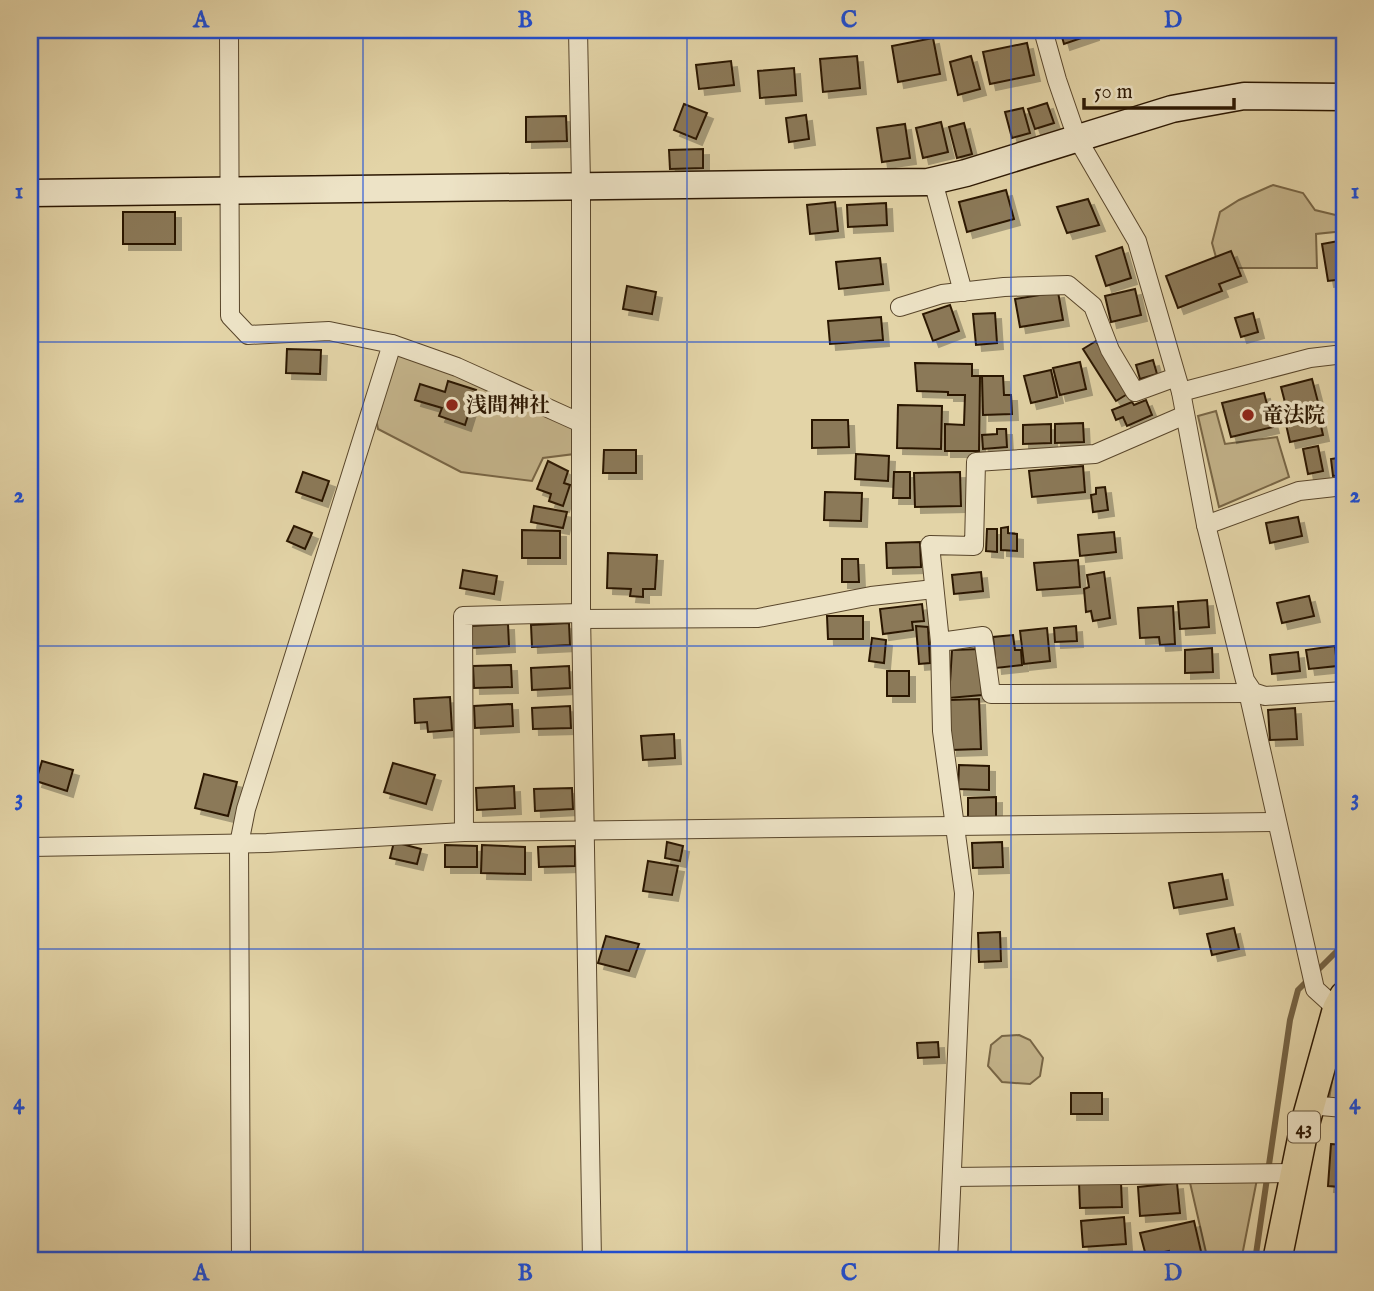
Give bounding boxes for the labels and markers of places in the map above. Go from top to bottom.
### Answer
place label: 浅間神社 [466,393,550,420]
marker: 浅間神社 [444,397,460,413]
place label: 竜法院 [1262,403,1325,430]
marker: 竜法院 [1240,407,1256,423]

